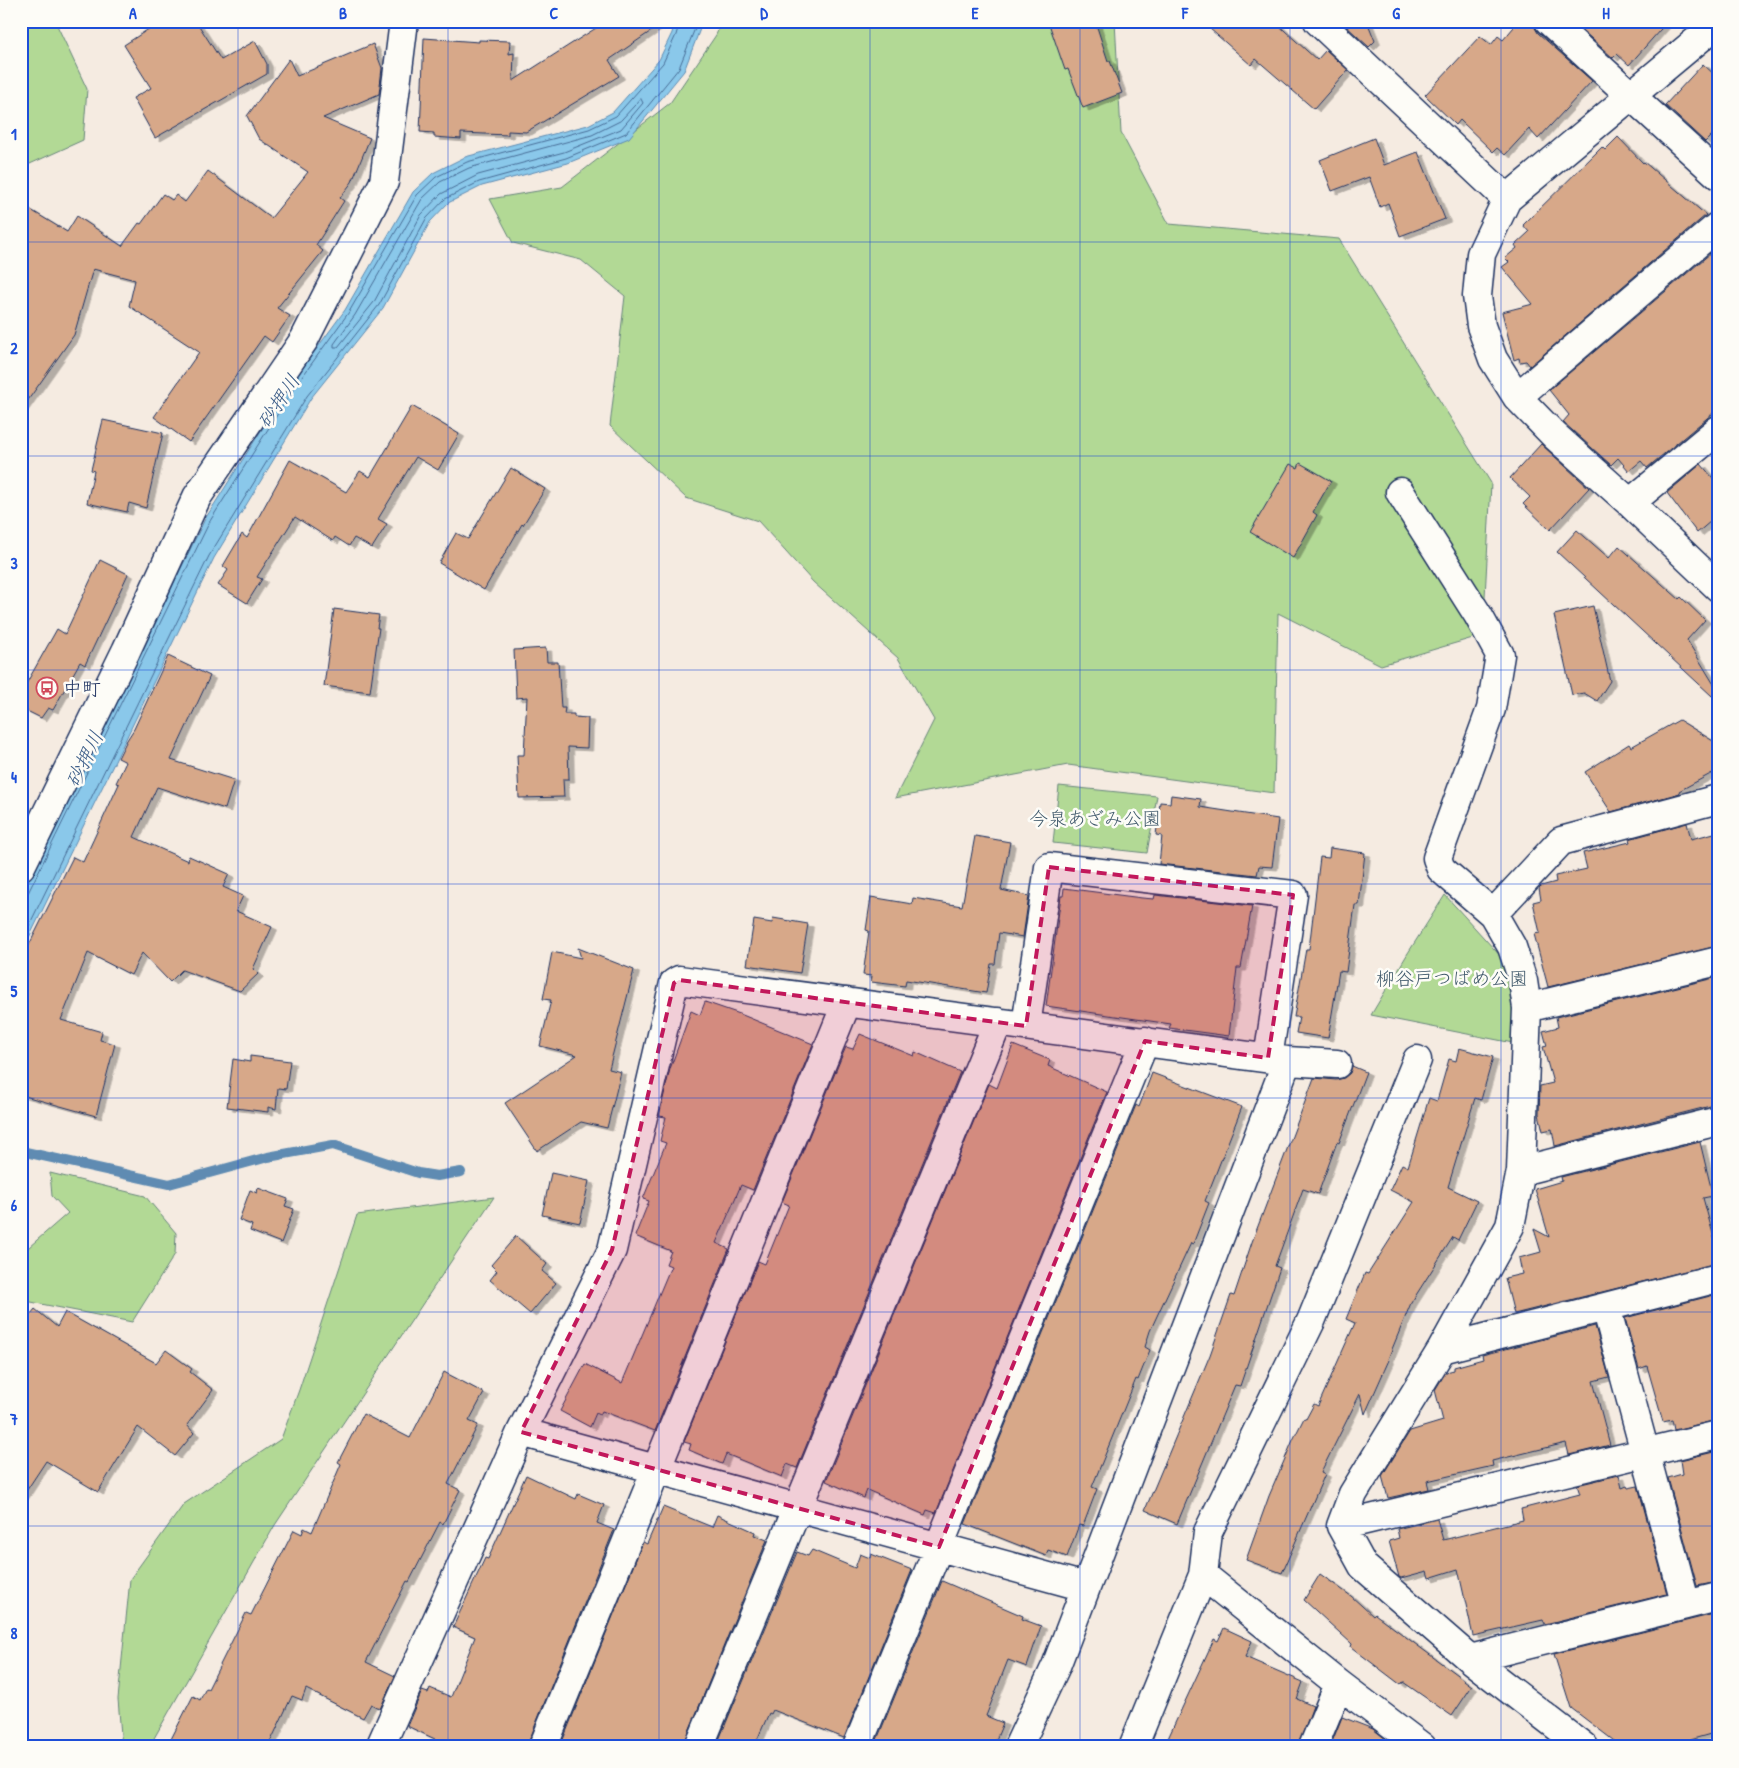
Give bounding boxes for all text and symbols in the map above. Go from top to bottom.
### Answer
text: A [129,2,137,24]
text: B [339,2,347,24]
text: C [550,2,559,24]
text: D [760,2,768,24]
text: E [971,2,979,24]
text: F [1181,2,1189,24]
text: G [1392,2,1400,24]
text: H [1602,2,1610,24]
text: 1 [11,123,17,145]
text: 2 [10,337,18,359]
water label: 砂押川 [250,368,306,434]
text: 3 [10,552,18,574]
place label: 中町 [63,675,101,701]
bus stop icon: 中町 [35,676,59,700]
water label: 砂押川 [59,726,109,792]
text: 4 [11,766,17,788]
park label: 今泉あざみ公園 [1029,805,1161,831]
park label: 柳谷戸つばめ公園 [1376,965,1528,991]
text: 5 [11,980,18,1002]
text: 6 [11,1194,18,1216]
text: 7 [9,1408,18,1430]
text: 8 [11,1622,18,1644]

